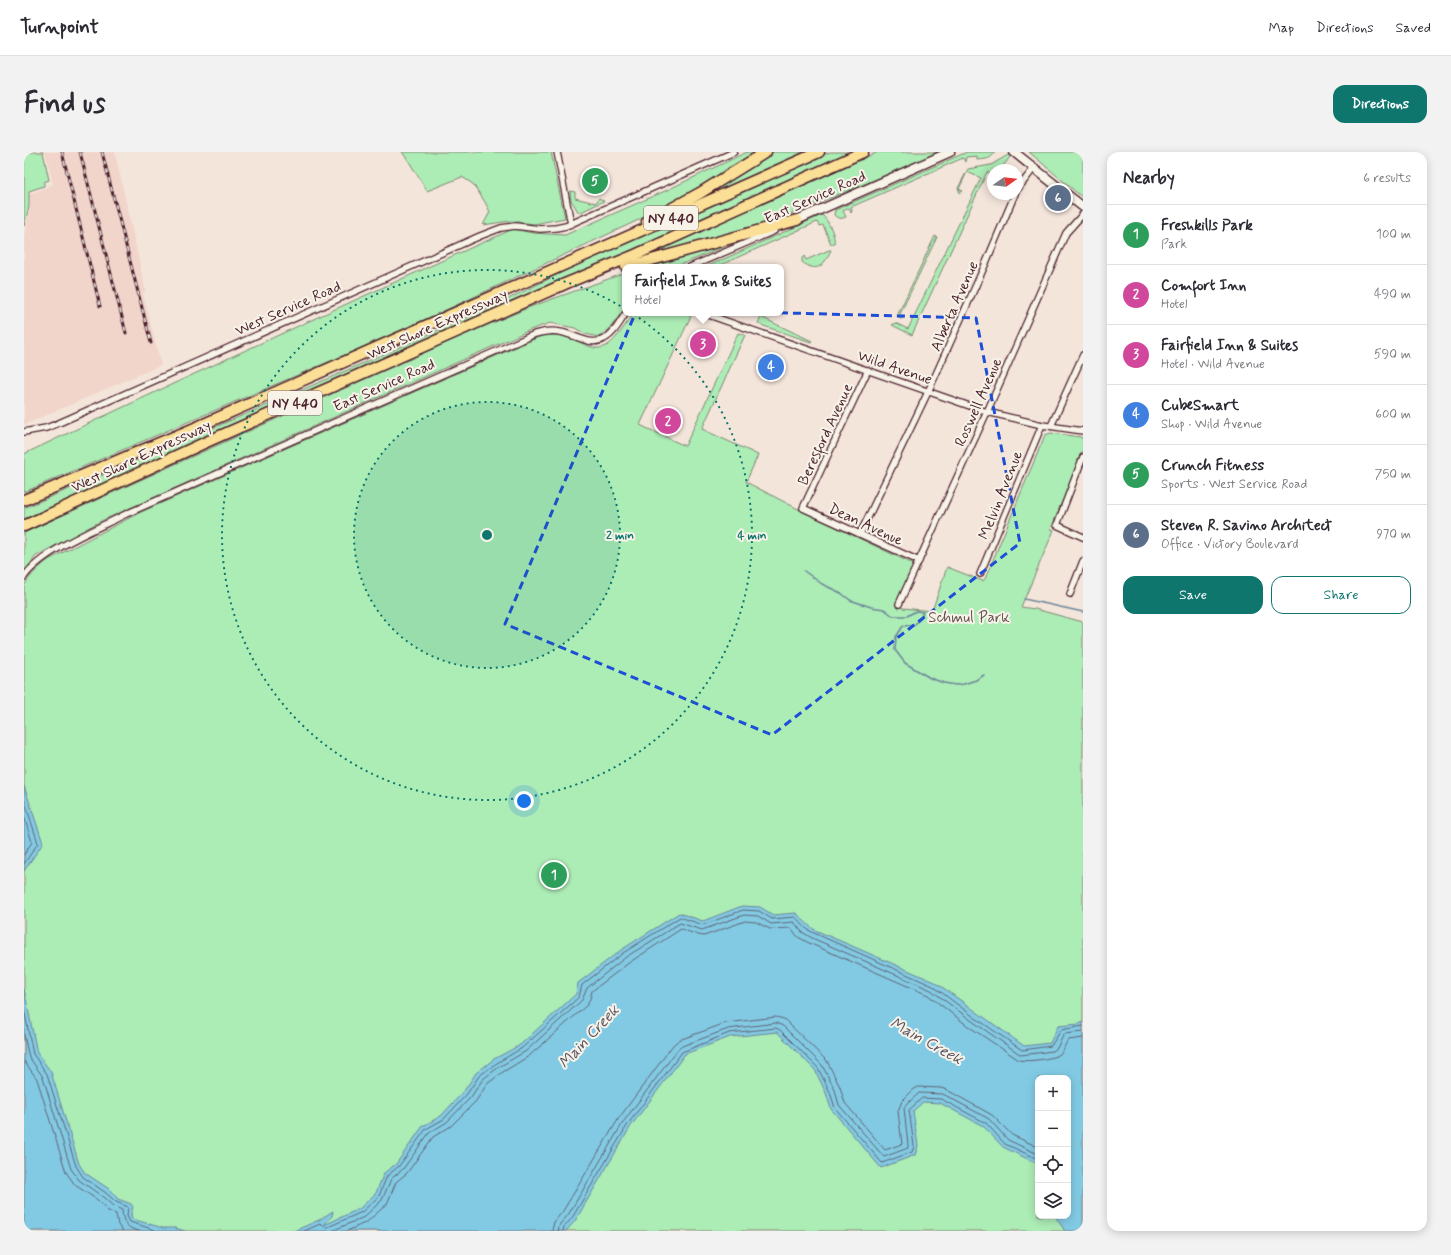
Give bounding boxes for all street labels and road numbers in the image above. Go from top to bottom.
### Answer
street label: East Service Road [761,167,869,229]
road number: NY 440 [644,206,698,230]
street label: Alberta Avenue [926,258,984,355]
street label: West Service Road [232,277,344,341]
street label: West Shore Expressway [364,285,511,365]
street label: Wild Avenue [855,346,935,390]
street label: East Service Road [330,355,438,417]
street label: Roswell Avenue [950,355,1007,450]
street label: Beresford Avenue [793,380,860,490]
road number: NY 440 [268,391,322,415]
street label: West Shore Expressway [68,416,214,498]
street label: Melvin Avenue [974,448,1028,543]
street label: Dean Avenue [825,499,906,551]

